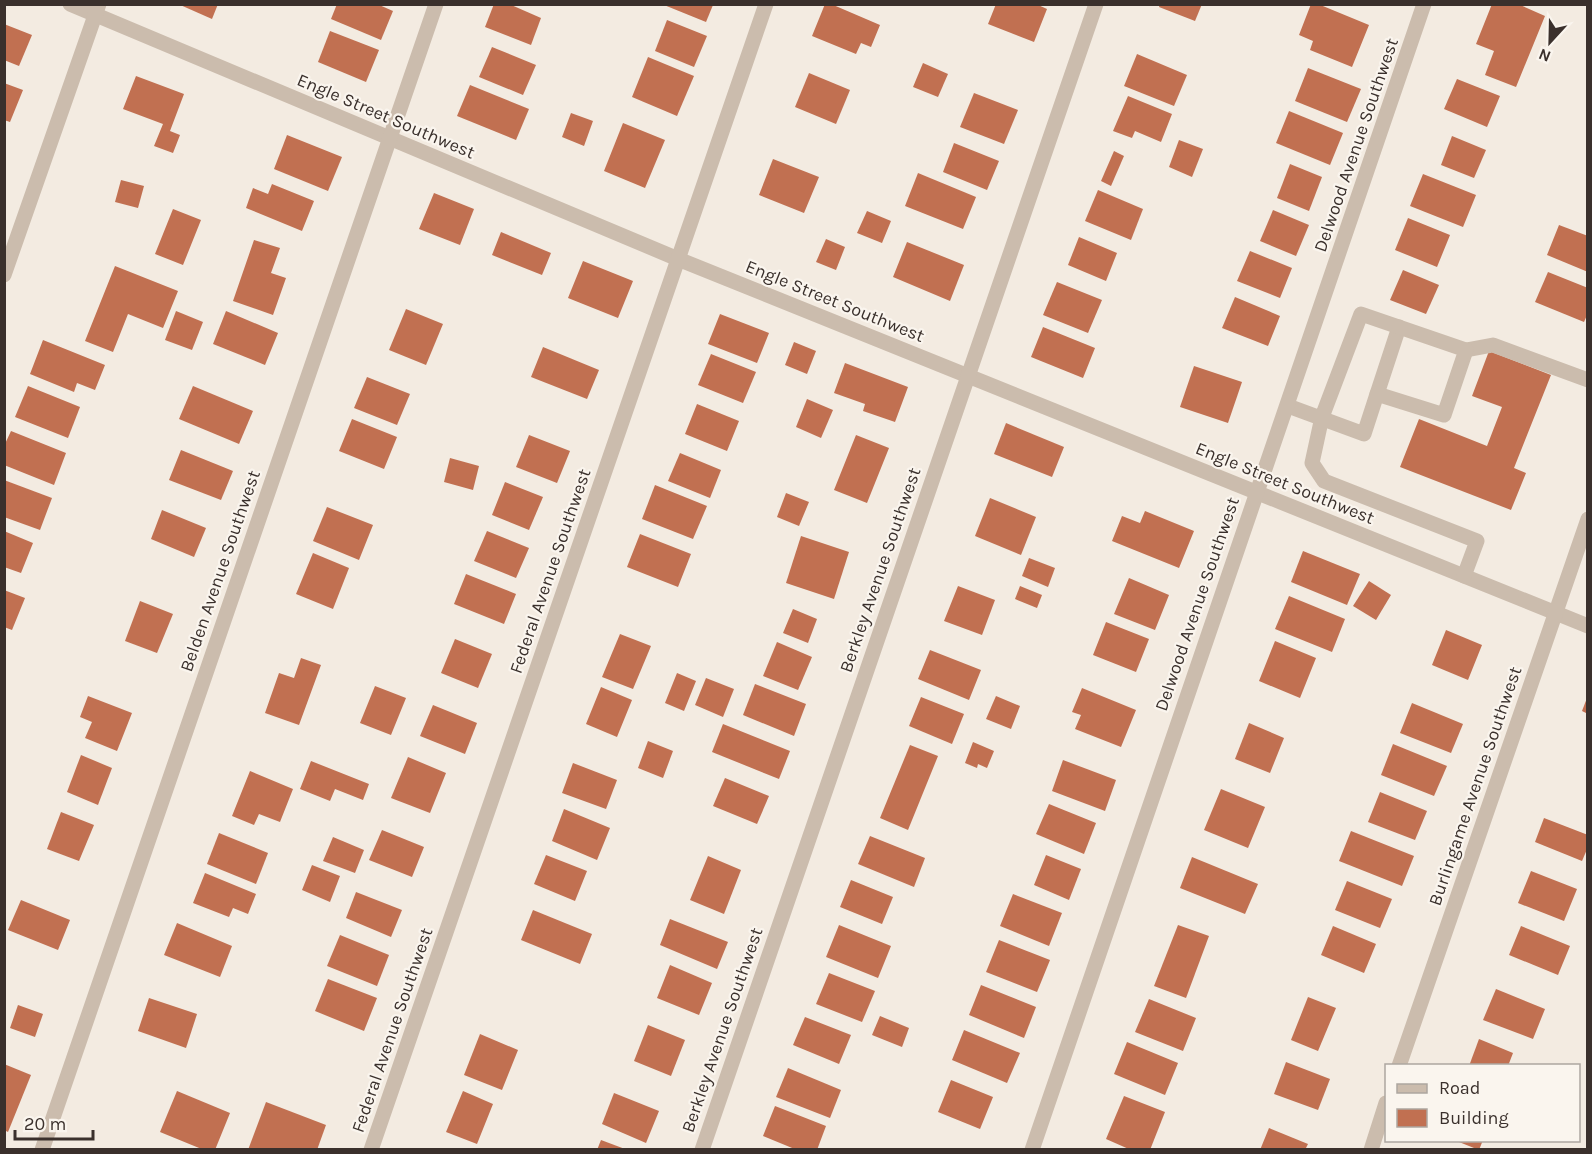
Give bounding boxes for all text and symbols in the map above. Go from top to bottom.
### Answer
north arrow [1520,12,1580,72]
street label: Delwood Avenue Southwest [1309,35,1403,255]
text: N [1536,44,1553,66]
street label: Engle Street Southwest [294,69,478,164]
street label: Engle Street Southwest [742,255,928,347]
street label: Engle Street Southwest [1192,437,1378,529]
street label: Berkley Avenue Southwest [835,464,926,675]
street label: Federal Avenue Southwest [505,466,595,676]
street label: Belden Avenue Southwest [175,467,265,675]
street label: Delwood Avenue Southwest [1150,494,1244,714]
street label: Burlingame Avenue Southwest [1424,663,1526,909]
street label: Berkley Avenue Southwest [677,924,768,1135]
street label: Federal Avenue Southwest [347,925,437,1135]
legend [1385,1064,1580,1142]
text: Road [1439,1077,1480,1099]
scale bar [15,1103,93,1141]
text: Building [1439,1107,1509,1129]
text: 20 m [24,1113,66,1135]

